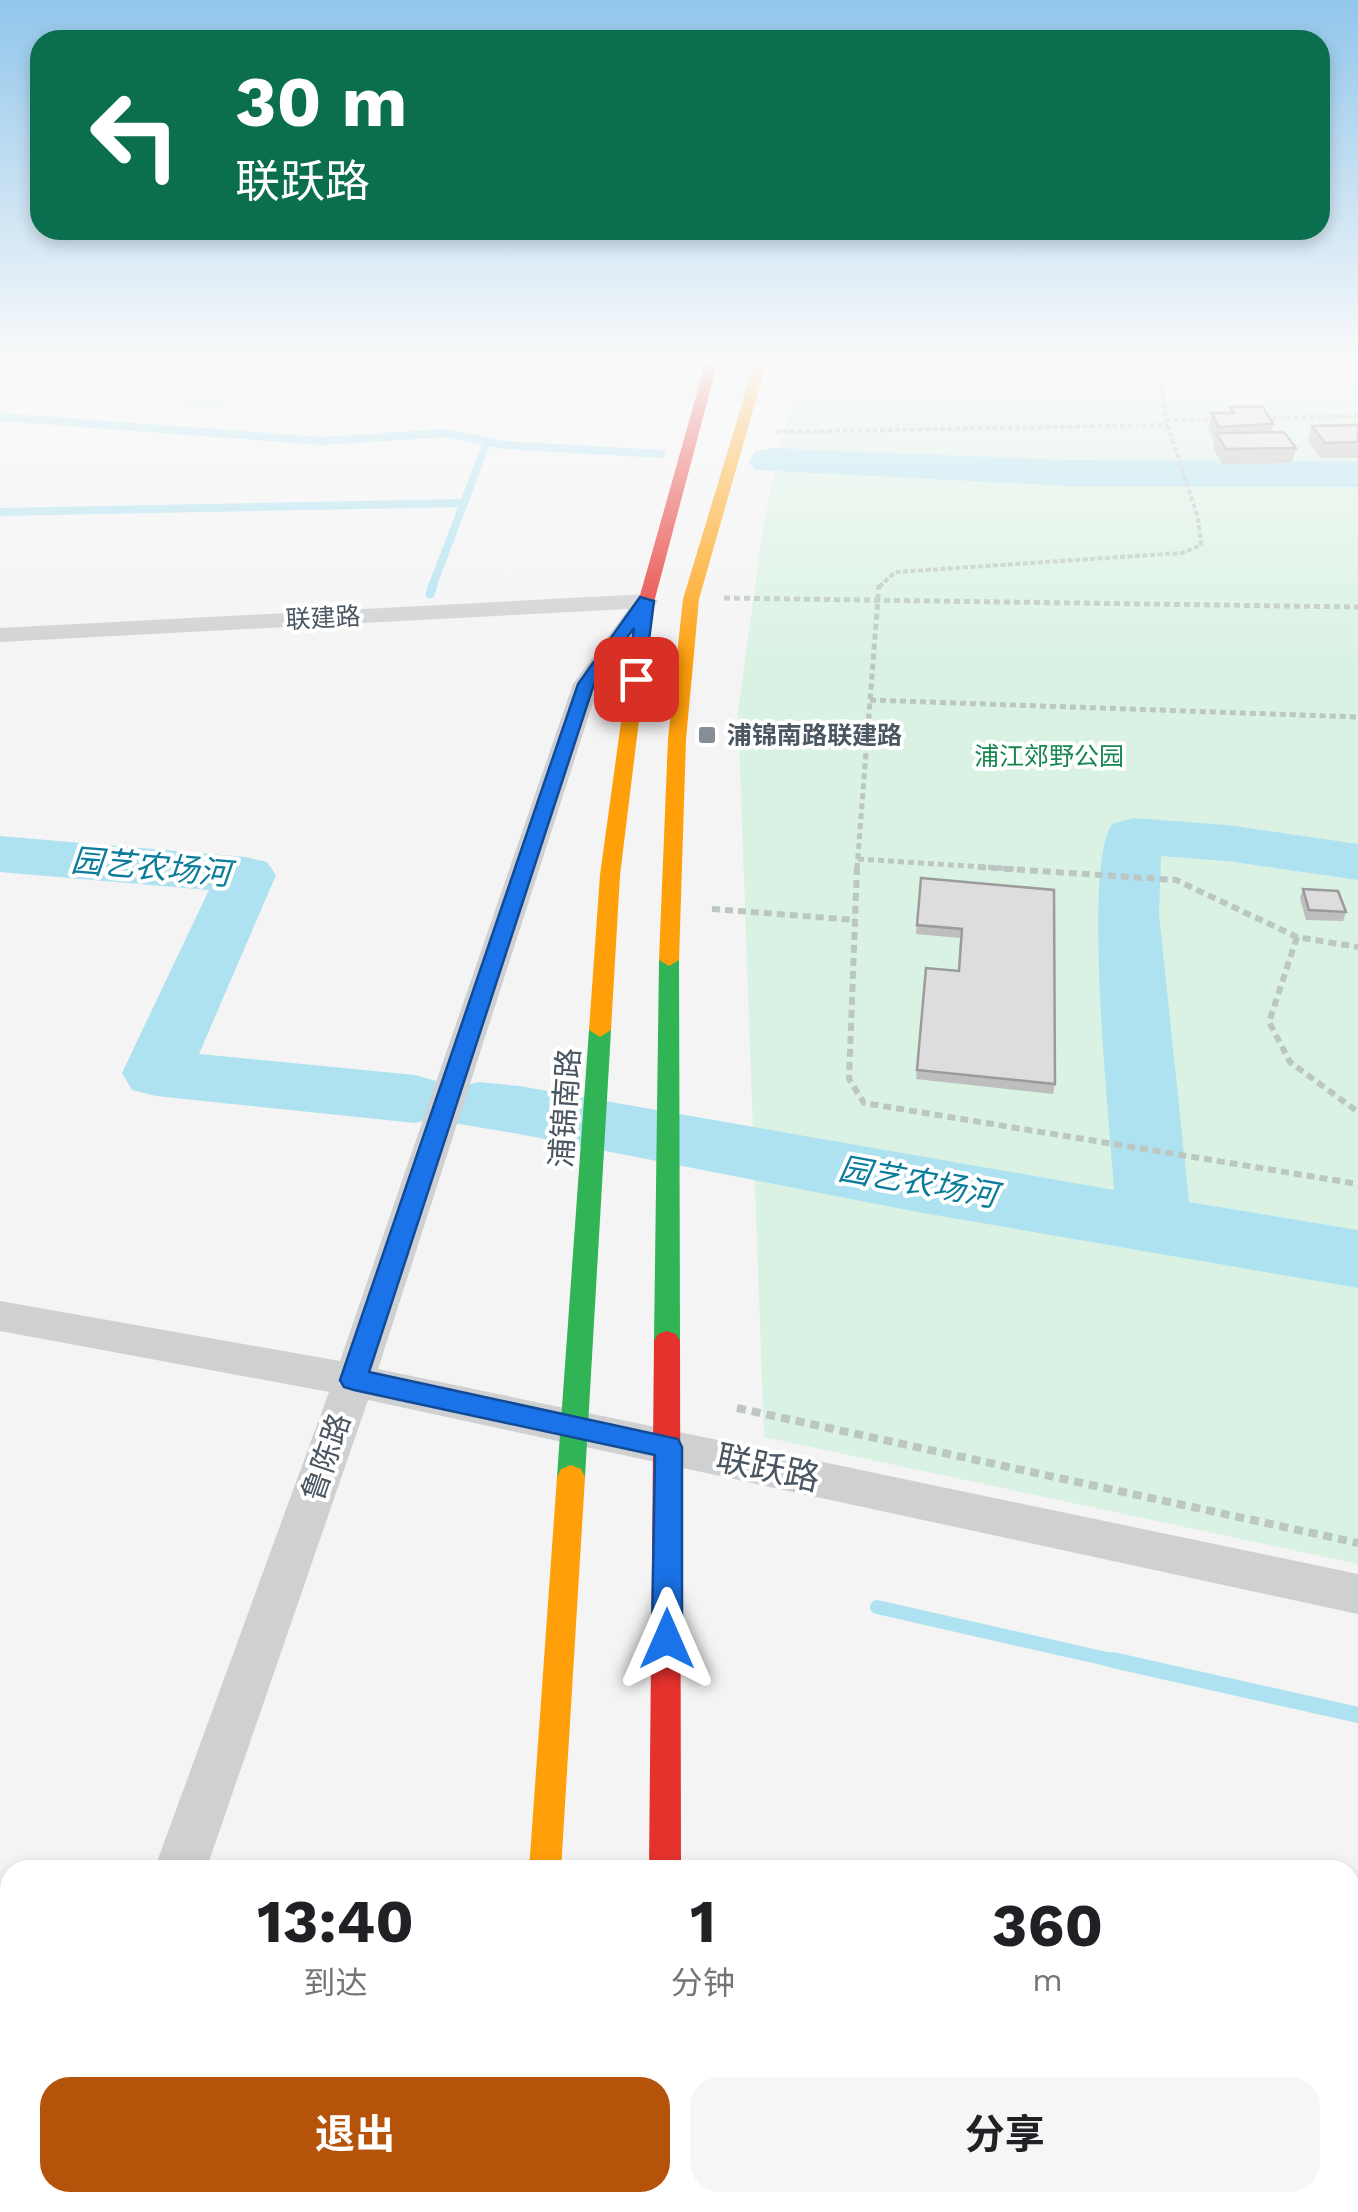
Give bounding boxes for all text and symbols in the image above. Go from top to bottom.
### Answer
text: 30 m [235,61,407,143]
icon: left [70,70,200,200]
text: 联跃路 [235,155,370,208]
street label: 联建路 [285,602,361,634]
pin [594,637,679,722]
icon: arrive [609,652,664,707]
place label: 浦锦南路联建路 [727,721,902,750]
marker: 浦锦南路联建路 [696,724,718,746]
park label: 浦江郊野公园 [974,742,1124,771]
water label: 园艺农场河 [70,841,238,893]
street label: 浦锦南路 [543,1047,587,1169]
water label: 园艺农场河 [836,1149,1006,1216]
street label: 鲁陈路 [295,1409,357,1505]
street label: 联跃路 [712,1437,824,1499]
position arrow [615,1587,719,1691]
text: 13:40 [257,1886,414,1957]
text: 1 [690,1886,716,1957]
text: 360 [992,1890,1103,1961]
text: m [1032,1961,1063,1999]
text: 到达 [303,1964,367,2002]
text: 分钟 [671,1964,735,2002]
button: 退出 [40,2077,670,2192]
button: 分享 [690,2077,1320,2192]

